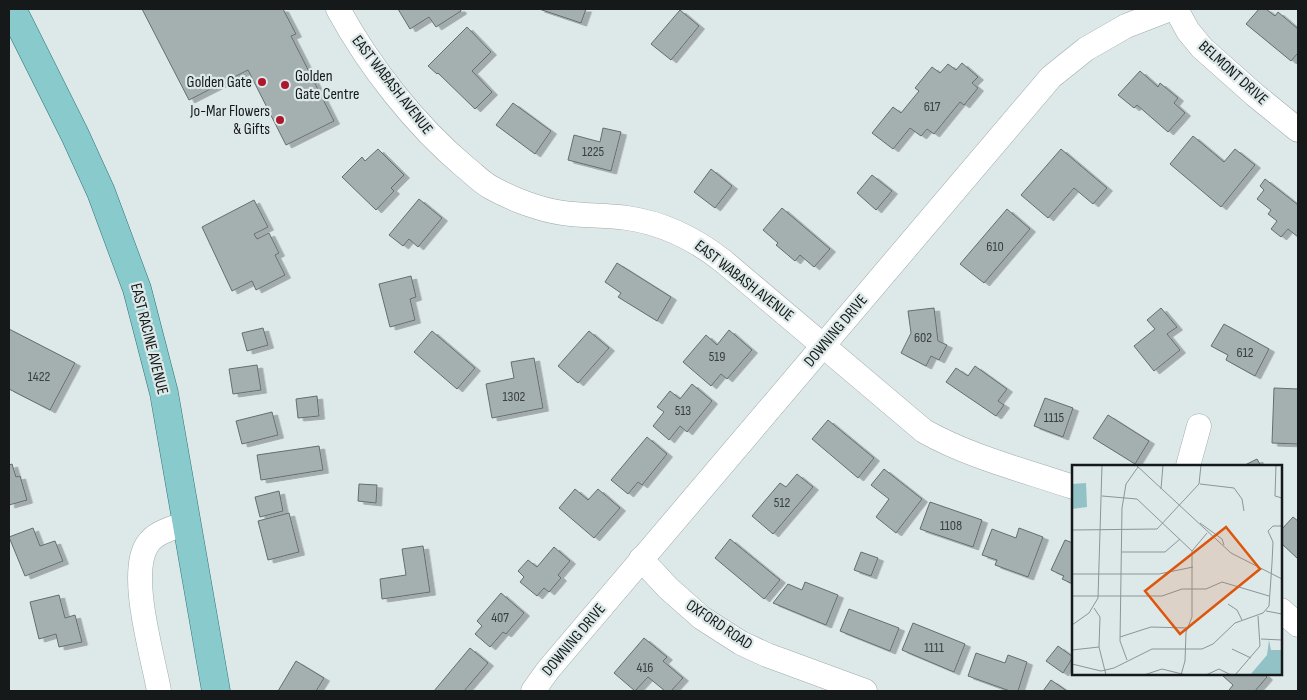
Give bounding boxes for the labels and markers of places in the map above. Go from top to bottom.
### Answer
place label: Golden Gate Centre [295,67,359,104]
place label: Golden Gate [187,73,252,92]
marker: Golden Gate [256,76,268,88]
marker: Golden Gate Centre [279,79,291,91]
place label: Jo-Mar Flowers & Gifts [189,102,270,139]
marker: Jo-Mar Flowers & Gifts [274,114,286,126]

